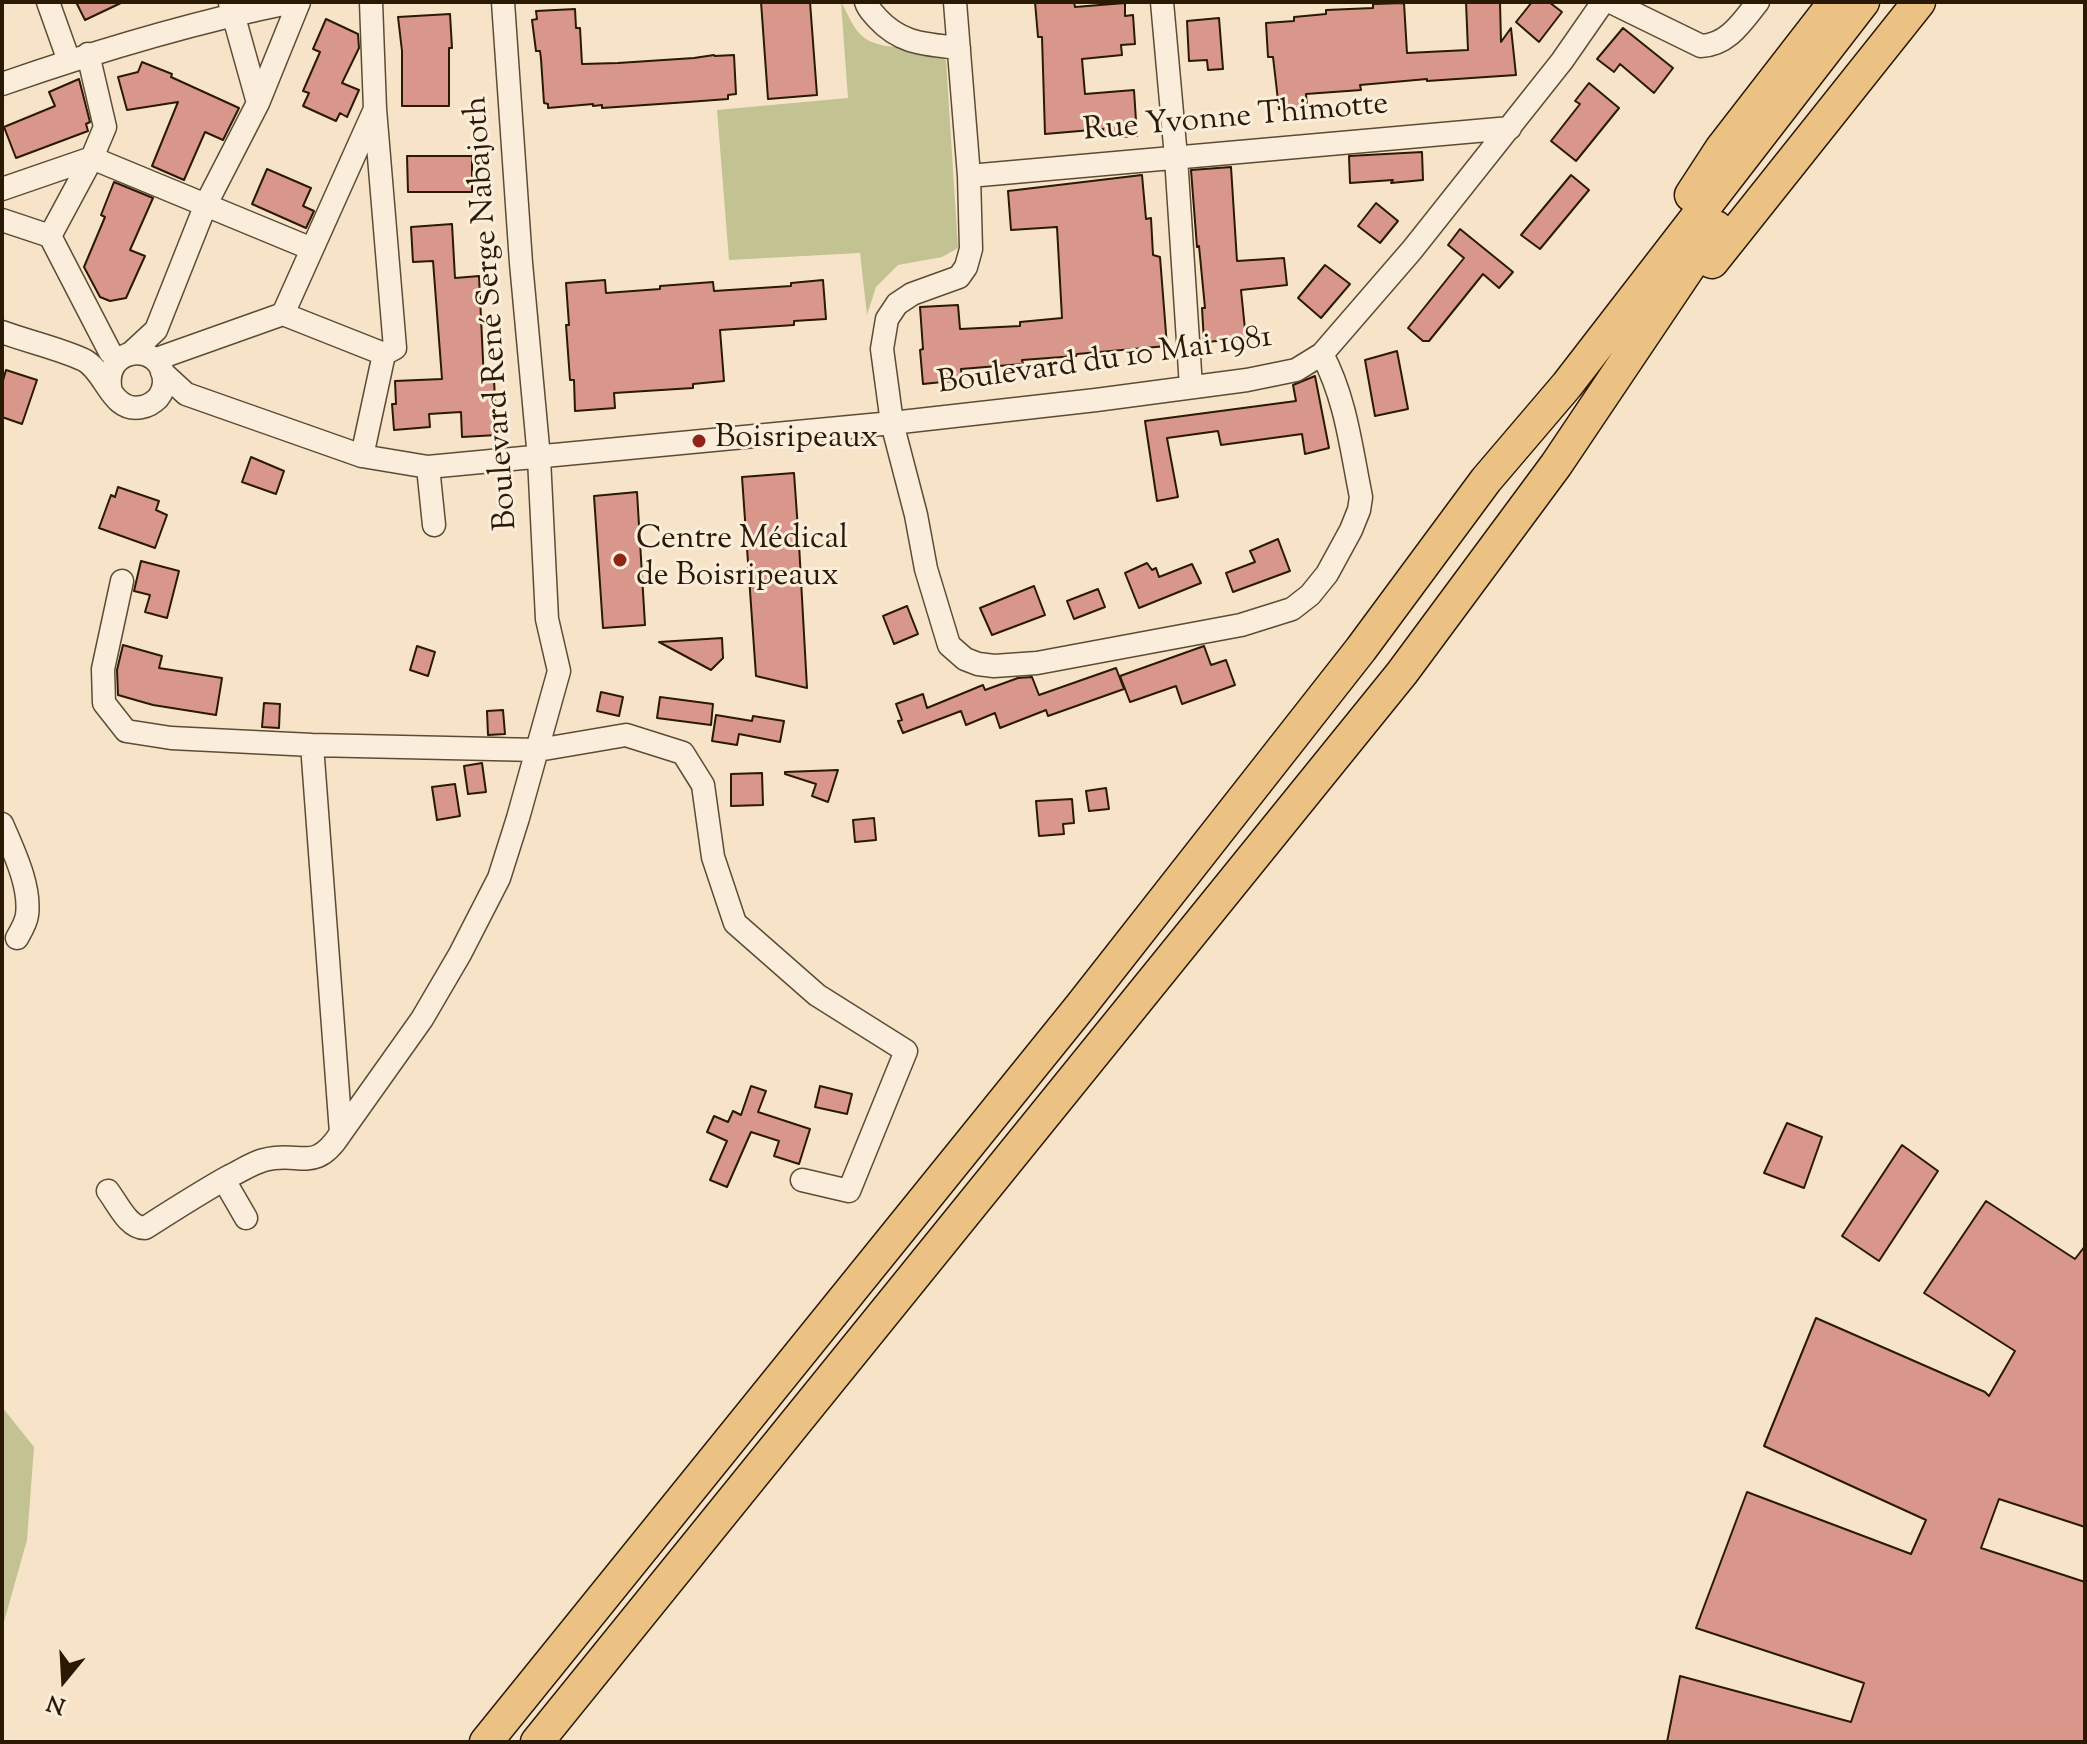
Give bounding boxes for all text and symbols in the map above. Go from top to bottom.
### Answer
street label: Rue Yvonne Thimotte [1082,88,1390,152]
street label: Boulevard René Serge Nabajoth [460,95,528,531]
street label: Boulevard du 10 Mai 1981 [935,321,1275,405]
place label: Boisripeaux [715,422,878,460]
marker: Boisripeaux [690,432,708,450]
place label: Centre Médical de Boisripeaux [636,523,848,598]
marker: Centre Médical de Boisripeaux [611,551,629,569]
north arrow [24,1640,104,1720]
text: N [43,1685,70,1721]

